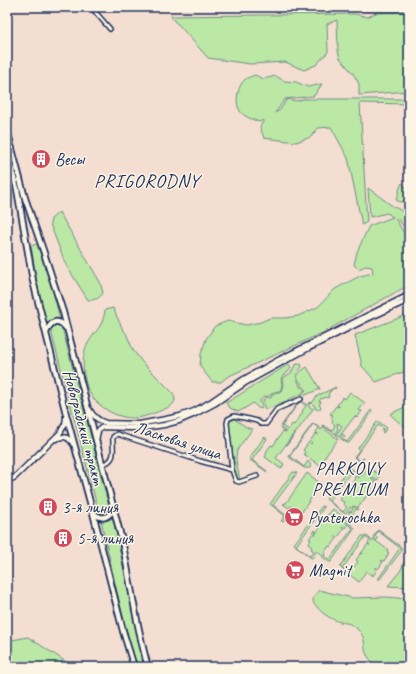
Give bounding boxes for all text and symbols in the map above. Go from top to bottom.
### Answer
building icon: Весы [30,148,52,170]
place label: Весы [55,149,86,170]
district label: PRIGORODNY [94,169,202,193]
street label: Новоградский тракт [58,367,109,488]
street label: Ласковая улица [132,417,225,465]
district label: PARKOVY PREMIUM [312,457,389,500]
building icon: 3-я линия [37,496,59,518]
place label: 3-я линия [62,497,119,518]
supermarket icon: Pyaterochka [283,506,305,528]
place label: Pyaterochka [308,507,381,528]
building icon: 5-я линия [52,527,74,549]
place label: 5-я линия [77,528,134,549]
supermarket icon: Magnit [284,559,306,581]
place label: Magnit [309,560,354,581]

